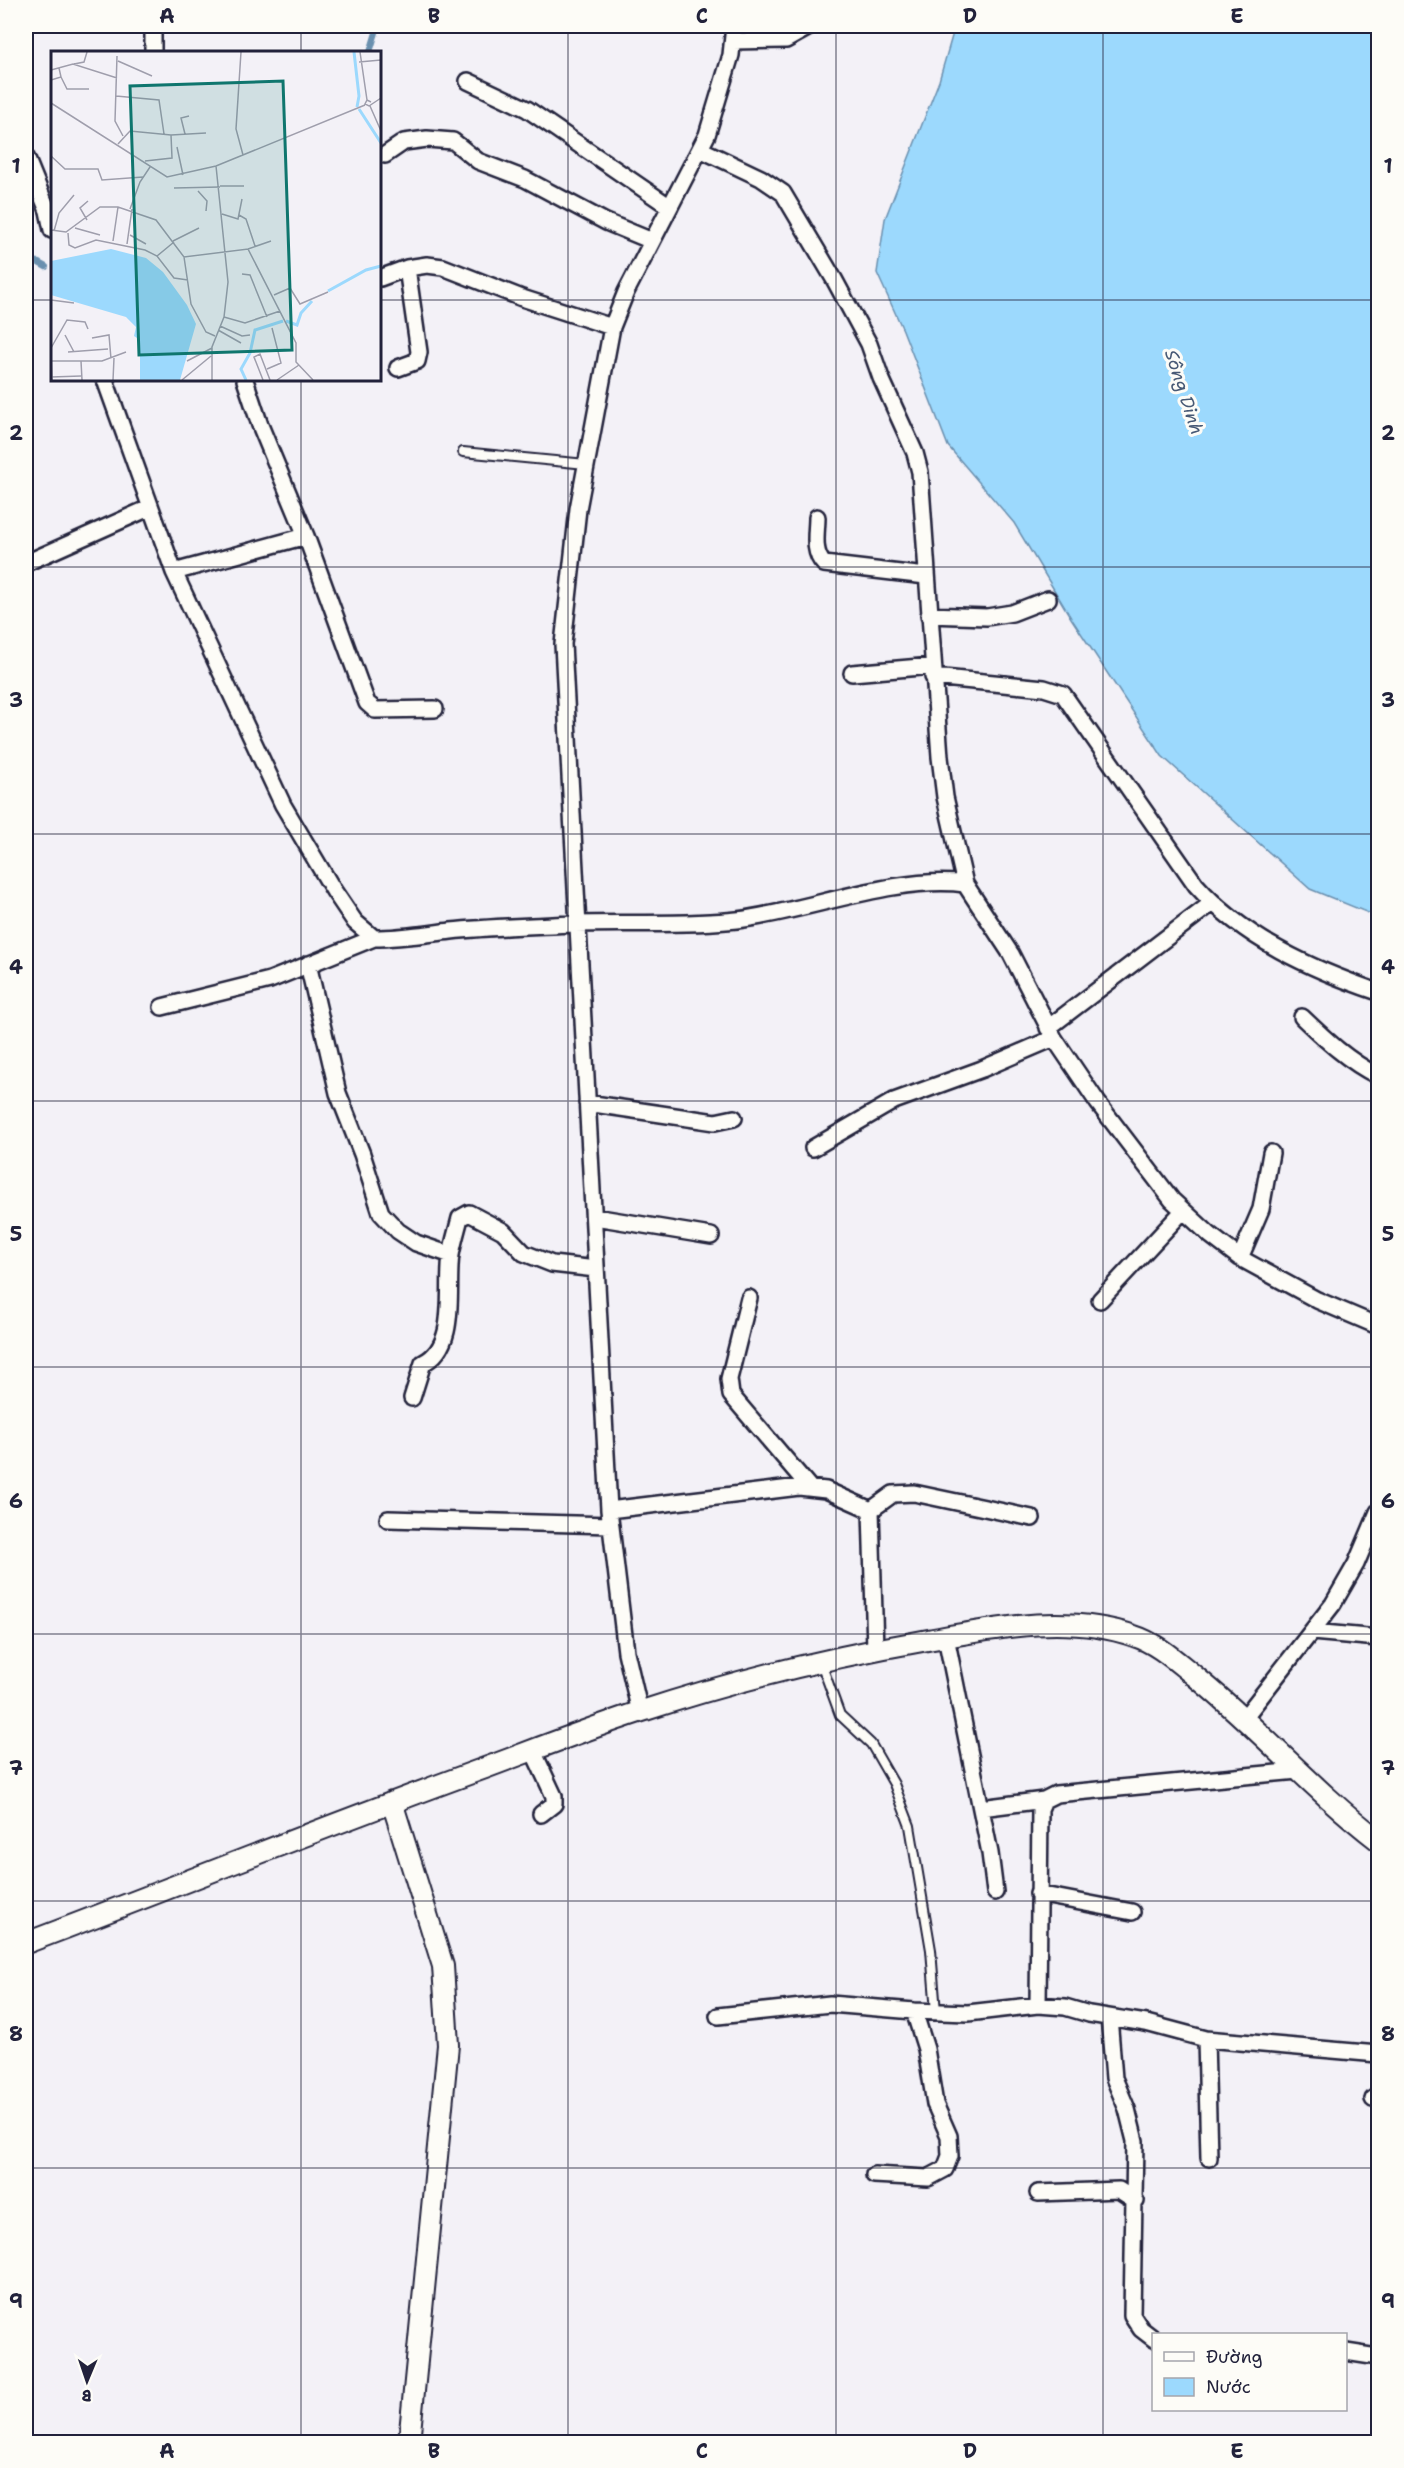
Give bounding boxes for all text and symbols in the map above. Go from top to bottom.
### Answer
text: A [159,3,175,29]
text: B [428,3,440,29]
text: C [696,3,708,29]
text: D [963,3,977,29]
text: E [1230,3,1244,29]
inset map [51,51,381,381]
text: 1 [11,153,21,179]
text: 1 [1383,153,1393,179]
water label: Sông Dinh [1159,346,1209,438]
text: 2 [9,420,23,446]
text: 2 [1381,420,1395,446]
text: 3 [9,687,23,713]
text: 3 [1381,687,1395,713]
text: 4 [9,954,23,980]
text: 4 [1381,954,1395,980]
text: 5 [10,1221,22,1247]
text: 5 [1382,1221,1394,1247]
text: 6 [9,1488,23,1514]
text: 6 [1381,1488,1395,1514]
text: 7 [9,1755,23,1781]
text: 7 [1381,1755,1395,1781]
text: 8 [9,2021,23,2047]
text: 8 [1381,2021,1395,2047]
text: 9 [9,2288,23,2314]
text: 9 [1381,2288,1395,2314]
legend [1152,2333,1347,2411]
text: Đường [1206,2345,1263,2369]
north arrow [57,2351,117,2411]
text: Nước [1206,2375,1251,2399]
text: B [81,2385,92,2406]
text: A [159,2438,175,2464]
text: B [428,2438,440,2464]
text: C [696,2438,708,2464]
text: D [963,2438,977,2464]
text: E [1230,2438,1244,2464]

